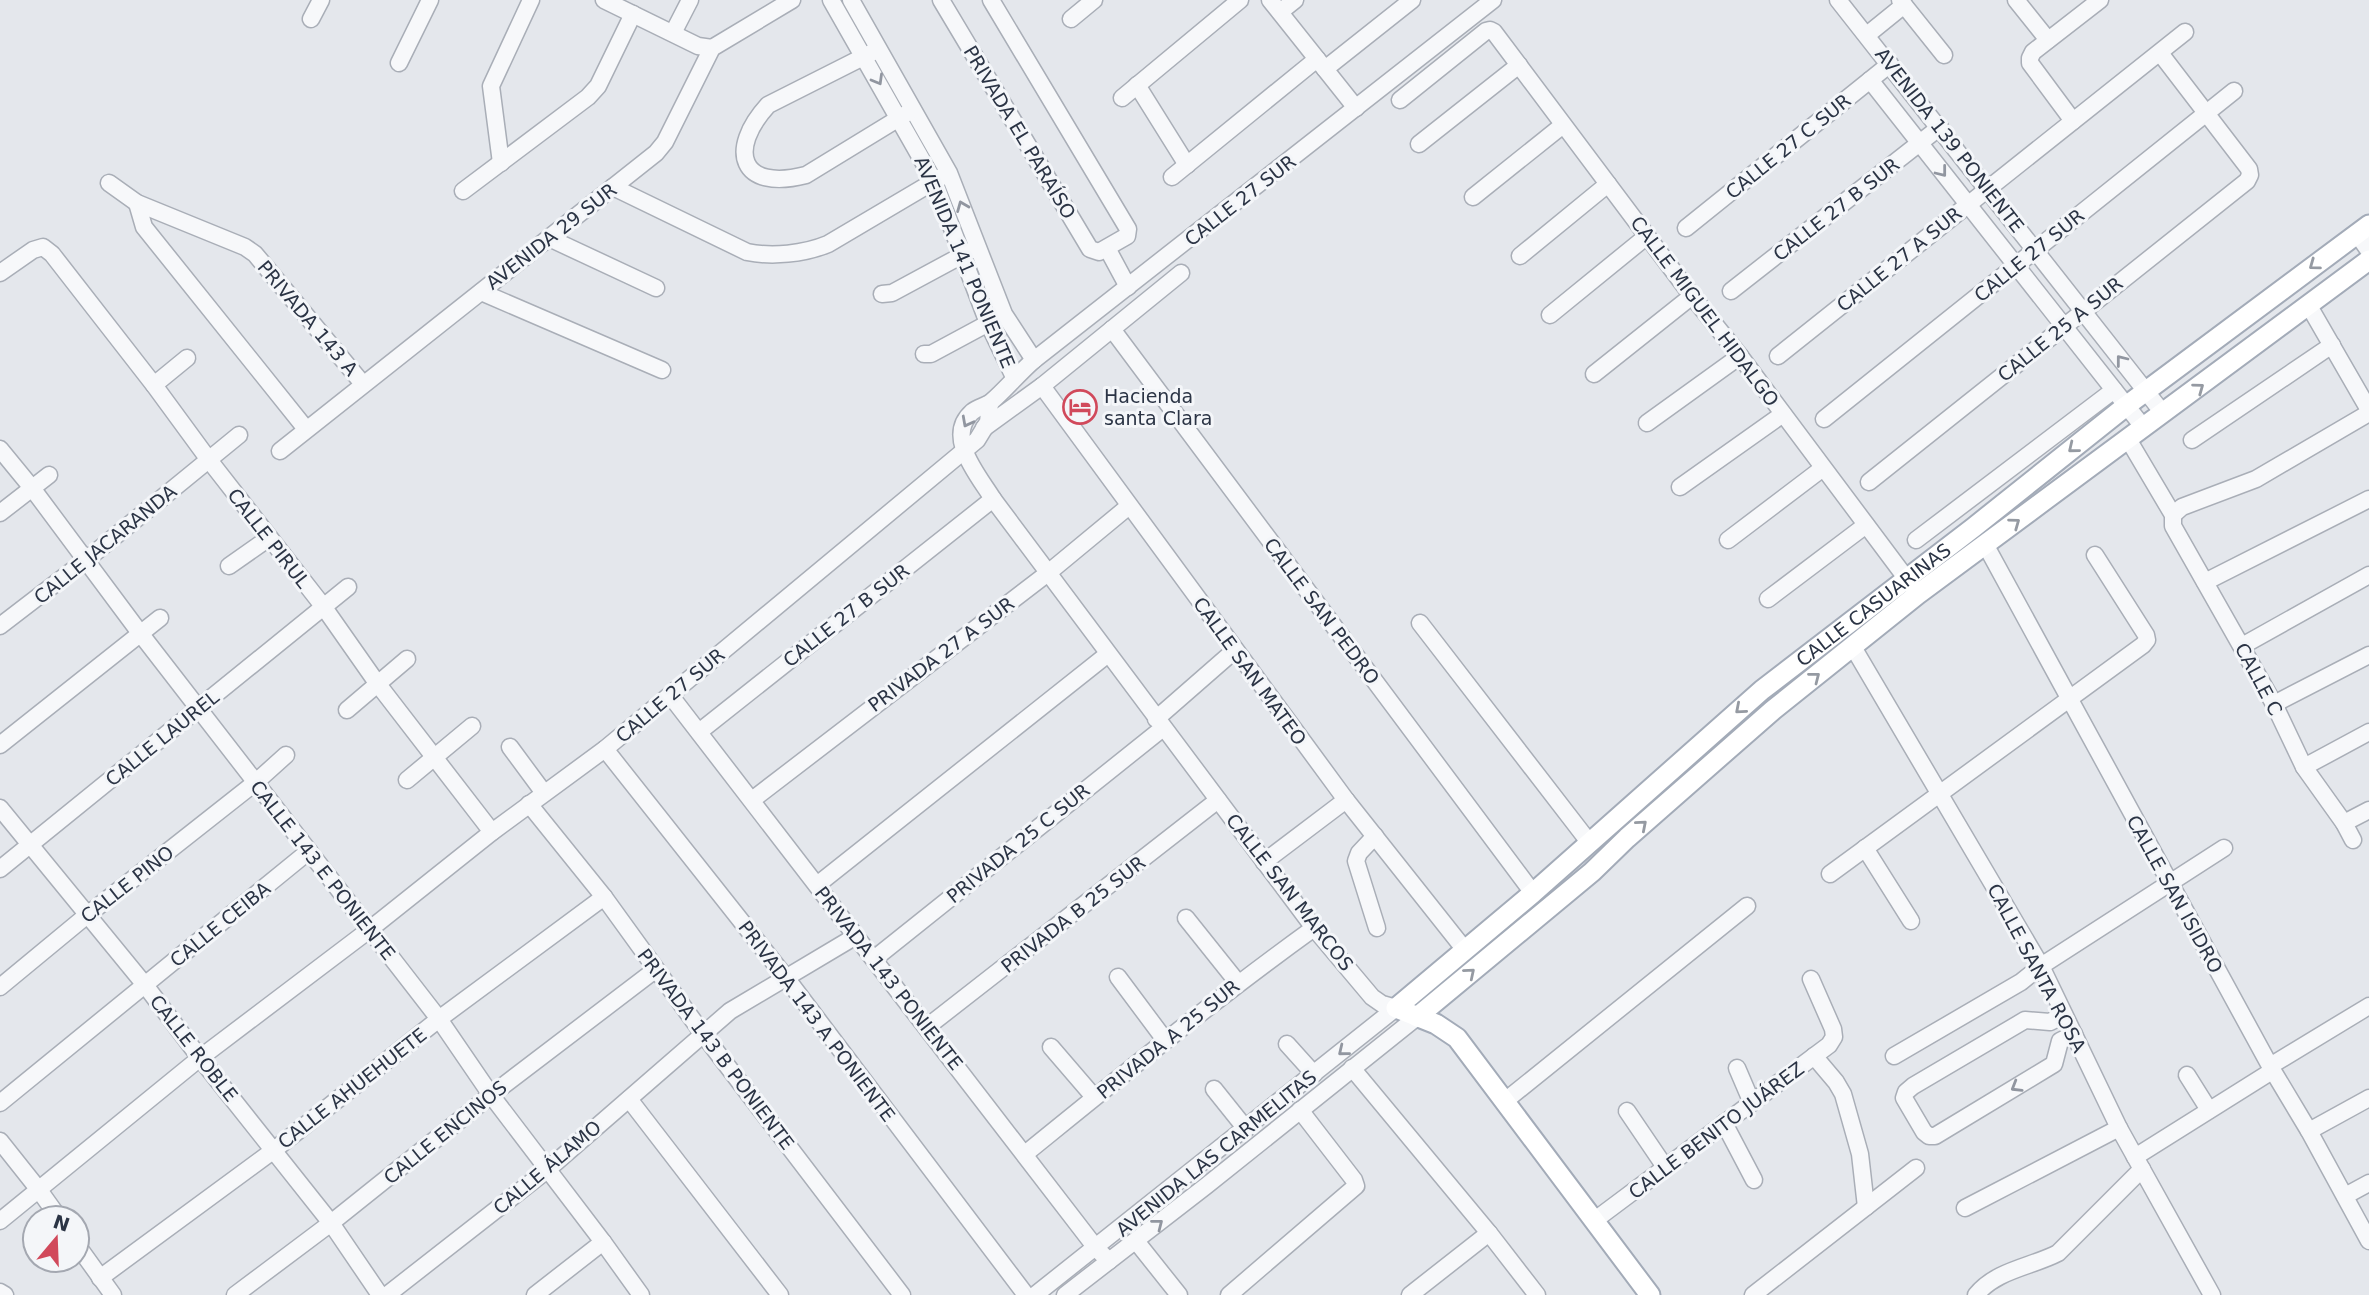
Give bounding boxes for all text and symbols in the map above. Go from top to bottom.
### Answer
street label: PRIVADA EL PARAÍSO [960,41,1080,223]
street label: AVENIDA 139 PONIENTE [1871,43,2029,237]
one-way arrow [870,73,883,86]
street label: CALLE 27 C SUR [1721,89,1855,203]
street label: CALLE 27 SUR [1180,150,1300,250]
street label: AVENIDA 141 PONIENTE [910,153,1020,371]
street label: CALLE 27 B SUR [1769,153,1903,265]
one-way arrow [1934,165,1947,177]
street label: AVENIDA 29 SUR [481,178,621,294]
one-way arrow [956,200,970,212]
street label: CALLE 27 A SUR [1832,202,1966,316]
street label: CALLE 27 SUR [1970,204,2088,306]
street label: CALLE MIGUEL HIDALGO [1626,212,1784,410]
street label: PRIVADA 143 A [253,256,363,380]
one-way arrow [2309,257,2322,269]
street label: CALLE 25 A SUR [1993,272,2127,386]
one-way arrow [2117,355,2130,367]
one-way arrow [2191,383,2204,396]
place label: Hacienda santa Clara [1104,385,1212,429]
hotel icon: Hacienda santa Clara [1061,388,1099,426]
one-way arrow [962,415,976,428]
one-way arrow [2068,440,2080,453]
street label: CALLE JACARANDA [29,480,181,608]
street label: CALLE PIRUL [223,484,315,592]
one-way arrow [2007,519,2019,531]
street label: CALLE SAN PEDRO [1260,534,1384,688]
street label: CALLE CASUARINAS [1792,538,1955,671]
street label: CALLE 27 B SUR [779,559,913,671]
street label: PRIVADA 27 A SUR [864,592,1018,716]
street label: CALLE SAN MATEO [1189,593,1311,749]
street label: CALLE C [2231,639,2287,719]
street label: CALLE 27 SUR [611,643,729,747]
one-way arrow [1807,672,1820,685]
street label: CALLE LAUREL [101,685,223,790]
one-way arrow [1735,701,1748,714]
street label: CALLE 143 E PONIENTE [246,776,400,964]
street label: PRIVADA 25 C SUR [942,779,1094,907]
street label: CALLE SAN MARCOS [1222,809,1358,975]
street label: CALLE SAN ISIDRO [2122,811,2228,977]
one-way arrow [1634,821,1647,833]
street label: CALLE PINO [76,841,178,927]
street label: PRIVADA B 25 SUR [997,851,1149,977]
street label: CALLE CEIBA [166,877,274,971]
street label: CALLE SANTA ROSA [1983,880,2091,1056]
street label: PRIVADA 143 PONIENTE [811,882,967,1074]
street label: PRIVADA 143 A PONIENTE [734,916,900,1126]
street label: PRIVADA 143 B PONIENTE [633,944,799,1154]
one-way arrow [1461,969,1474,981]
street label: PRIVADA A 25 SUR [1092,975,1244,1103]
street label: CALLE ROBLE [146,990,242,1106]
street label: CALLE AHUEHUETE [273,1023,431,1153]
one-way arrow [1338,1043,1350,1056]
street label: CALLE BENITO JUÁREZ [1624,1057,1808,1203]
street label: AVENIDA LAS CARMELITAS [1111,1065,1321,1241]
street label: CALLE ENCINOS [379,1076,511,1188]
one-way arrow [2011,1078,2024,1091]
street label: CALLE ÁLAMO [489,1116,605,1218]
north arrow [21,1204,91,1274]
text: N [50,1210,73,1236]
one-way arrow [1151,1219,1163,1232]

